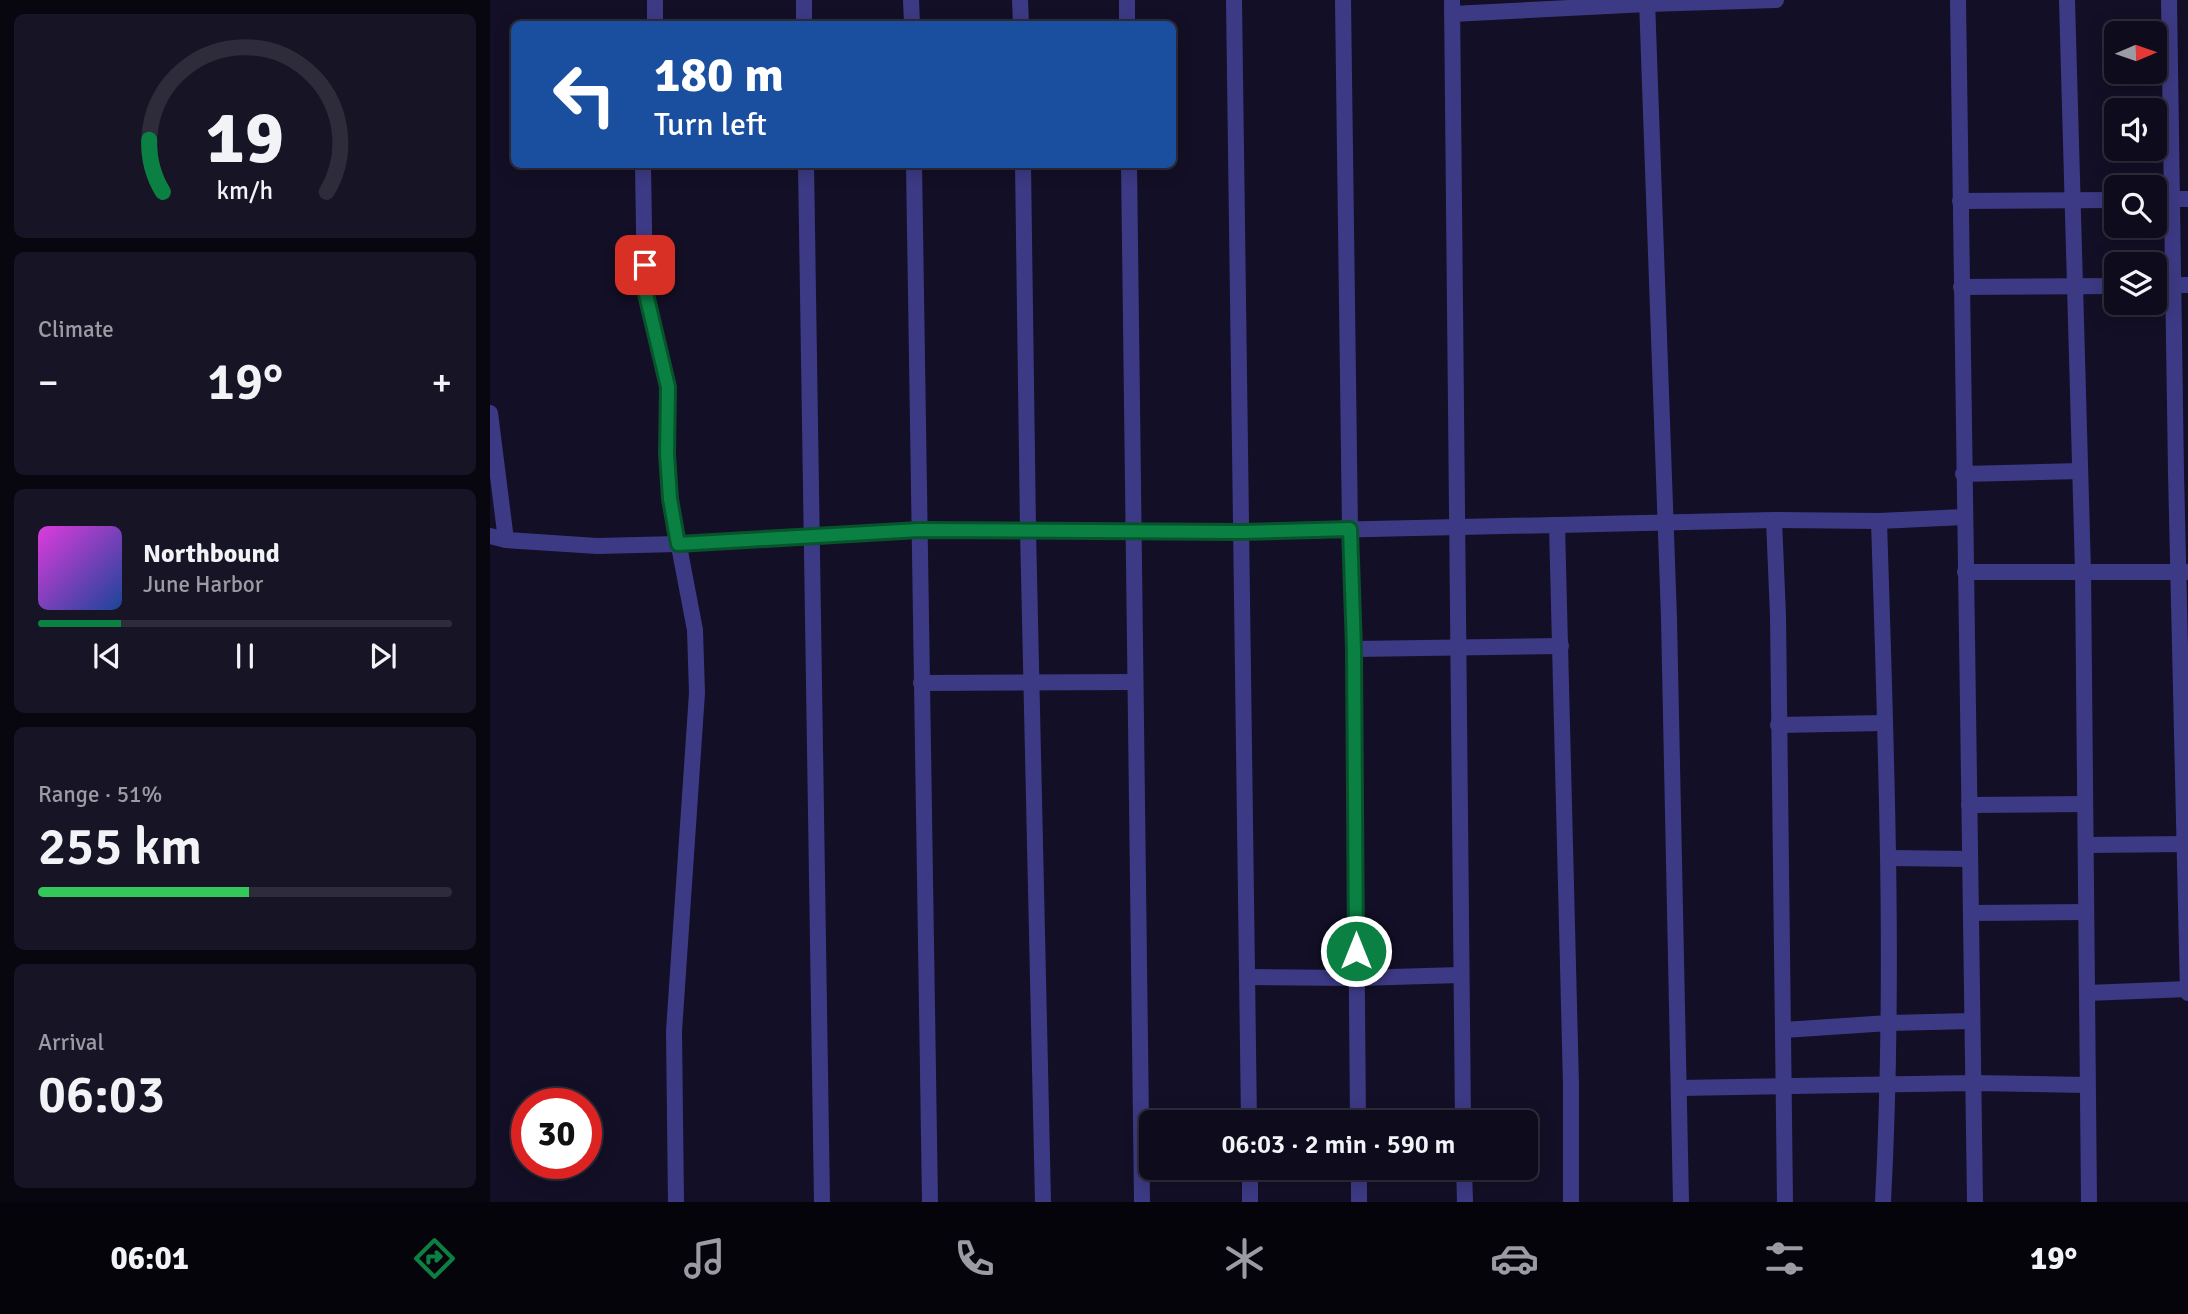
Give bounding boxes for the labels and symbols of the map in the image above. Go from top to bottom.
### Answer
north arrow [2104,21,2166,84]
pin [615,235,675,295]
position arrow [1319,914,1393,988]
speed limit sign: 30 [511,1088,602,1179]

